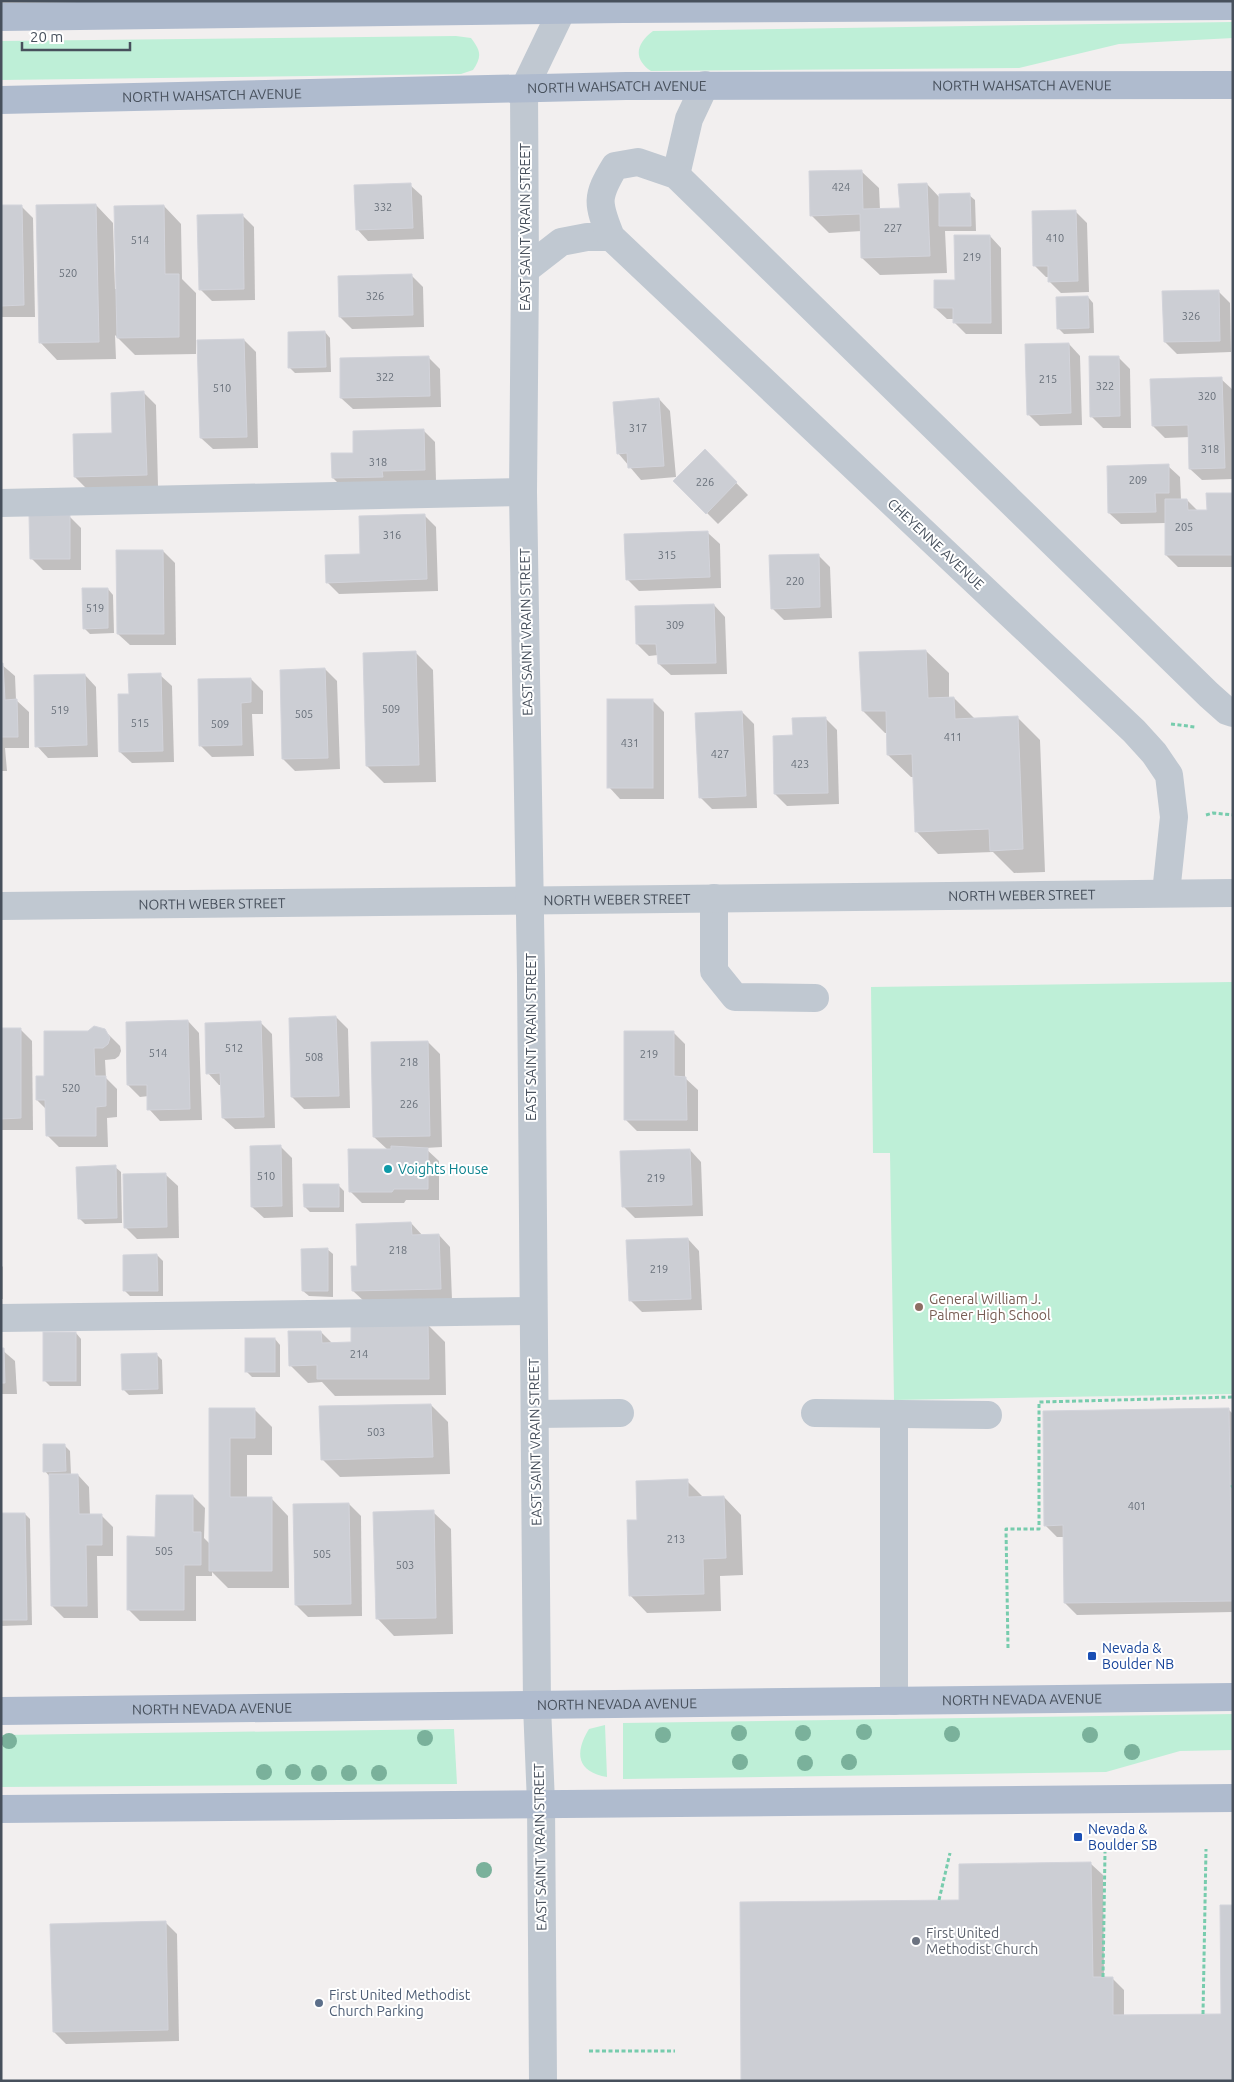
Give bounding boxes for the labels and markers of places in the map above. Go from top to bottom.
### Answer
place label: Voights House [398,1161,489,1177]
marker: Voights House [382,1163,394,1175]
place label: General William J. Palmer High School [929,1291,1051,1323]
marker: General William J. Palmer High School [913,1301,925,1313]
place label: Nevada & Boulder NB [1102,1640,1174,1672]
marker: Nevada & Boulder NB [1086,1650,1098,1662]
place label: Nevada & Boulder SB [1088,1821,1158,1853]
marker: Nevada & Boulder SB [1072,1831,1084,1843]
place label: First United Methodist Church [926,1925,1038,1957]
marker: First United Methodist Church [910,1935,922,1947]
place label: First United Methodist Church Parking [329,1987,471,2019]
marker: First United Methodist Church Parking [313,1997,325,2009]

